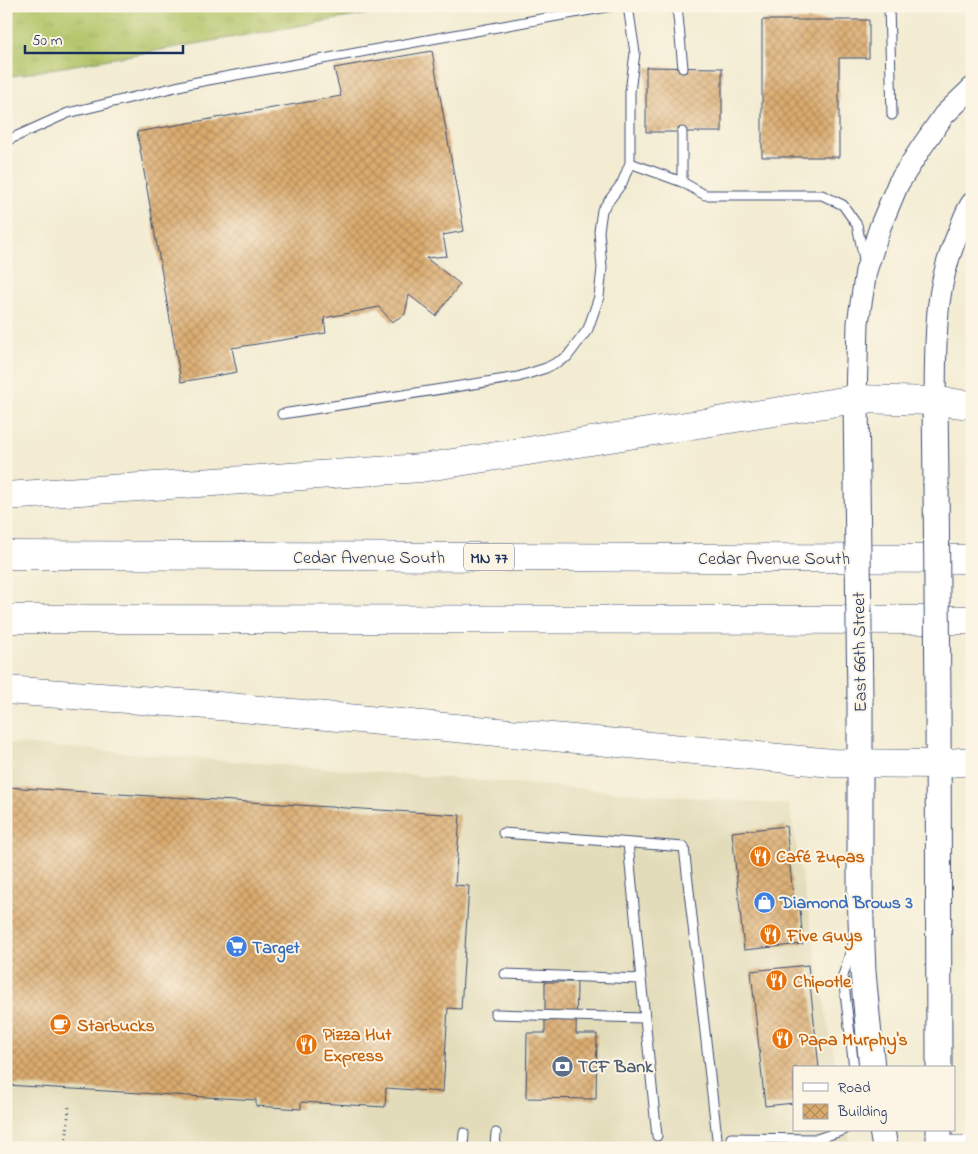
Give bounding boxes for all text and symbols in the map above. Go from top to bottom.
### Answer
scale bar [25,22,182,54]
text: 50 m [32,30,63,52]
road number: MN 77 [464,544,514,570]
street label: Cedar Avenue South [293,546,445,572]
street label: Cedar Avenue South [698,547,850,573]
street label: East 66th Street [847,591,875,713]
restaurant icon: Café Zupas [748,844,772,868]
place label: Café Zupas [776,845,865,871]
shop icon: Diamond Brows 3 [752,890,776,914]
place label: Diamond Brows 3 [779,891,914,917]
restaurant icon: Five Guys [759,923,783,947]
place label: Five Guys [786,924,863,951]
supermarket icon: Target [224,935,248,959]
place label: Target [252,936,301,963]
restaurant icon: Chipotle [765,969,789,993]
place label: Chipotle [793,970,852,996]
cafe icon: Starbucks [49,1013,73,1037]
place label: Starbucks [77,1014,155,1040]
place label: Pizza Hut Express [323,1023,393,1070]
restaurant icon: Papa Murphy's [771,1027,795,1051]
place label: Papa Murphy's [799,1028,908,1055]
restaurant icon: Pizza Hut Express [295,1032,319,1056]
bank icon: TCF Bank [550,1054,574,1078]
place label: TCF Bank [578,1055,654,1081]
legend [793,1066,956,1132]
text: Road [838,1077,871,1099]
text: Building [837,1101,887,1124]

